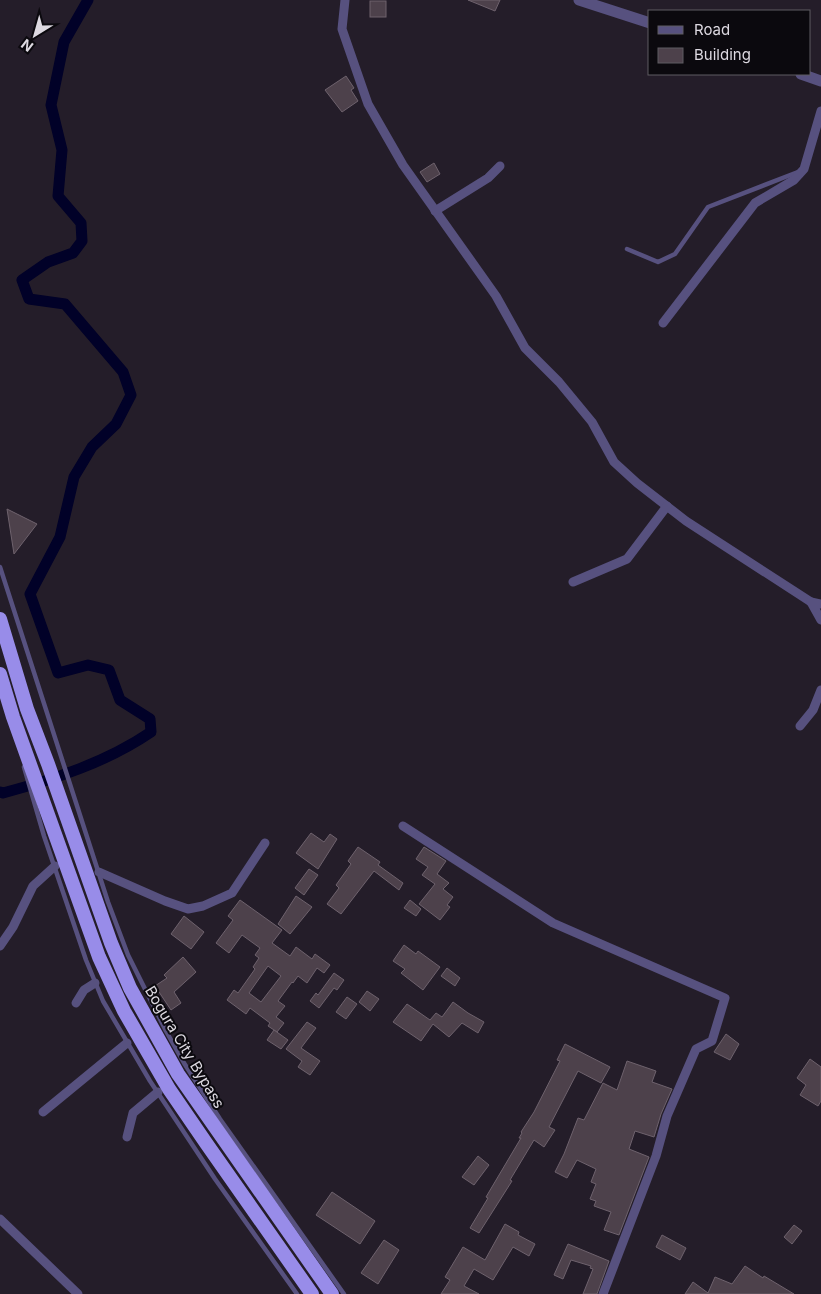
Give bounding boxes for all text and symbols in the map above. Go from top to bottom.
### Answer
north arrow [10,10,60,60]
legend [648,10,811,75]
text: Road [694,20,730,39]
text: N [17,36,36,56]
text: Building [694,45,751,64]
street label: Bogura City Bypass [141,982,229,1112]

